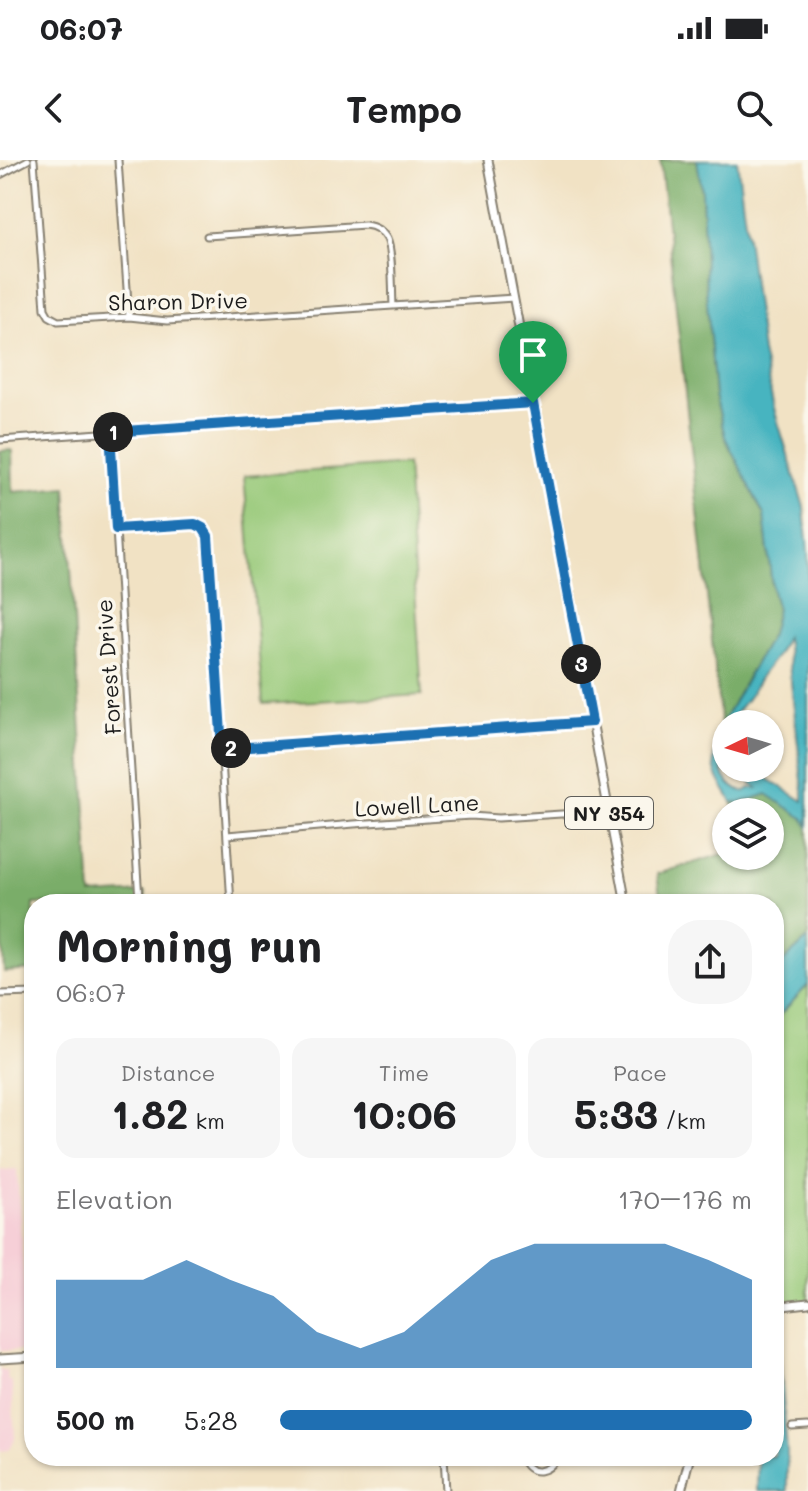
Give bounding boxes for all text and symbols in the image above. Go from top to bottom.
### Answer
text: 06:07 [40,8,123,48]
text: Tempo [346,85,462,132]
icon: back [32,86,76,130]
icon: search [732,86,776,130]
street label: Sharon Drive [108,285,248,317]
pin [499,321,567,403]
icon: arrive [511,333,555,377]
pin: 1 [93,412,133,452]
text: 1 [108,417,118,446]
street label: Forest Drive [89,598,127,736]
pin: 3 [561,644,601,684]
text: 3 [574,649,588,678]
north arrow [712,710,784,782]
map controls [712,710,784,870]
pin: 2 [211,728,251,768]
text: 2 [225,733,237,762]
street label: Lowell Lane [354,787,480,823]
road number: NY 354 [565,797,653,829]
button: layers [712,798,784,870]
text: Morning run [56,916,322,973]
button: share [668,920,752,1004]
text: 06:07 [56,975,126,1009]
text: Distance [121,1058,215,1087]
text: Time [379,1058,429,1087]
text: Pace [613,1058,667,1087]
text: 1.82 [111,1087,188,1139]
text: 10:06 [351,1087,457,1139]
text: 5:33 [574,1087,658,1139]
text: km [188,1106,225,1135]
text: /km [658,1106,706,1135]
text: Elevation [56,1182,173,1216]
text: 170–176 m [618,1182,752,1216]
text: 500 m [56,1403,135,1437]
text: 5:28 [184,1403,237,1437]

